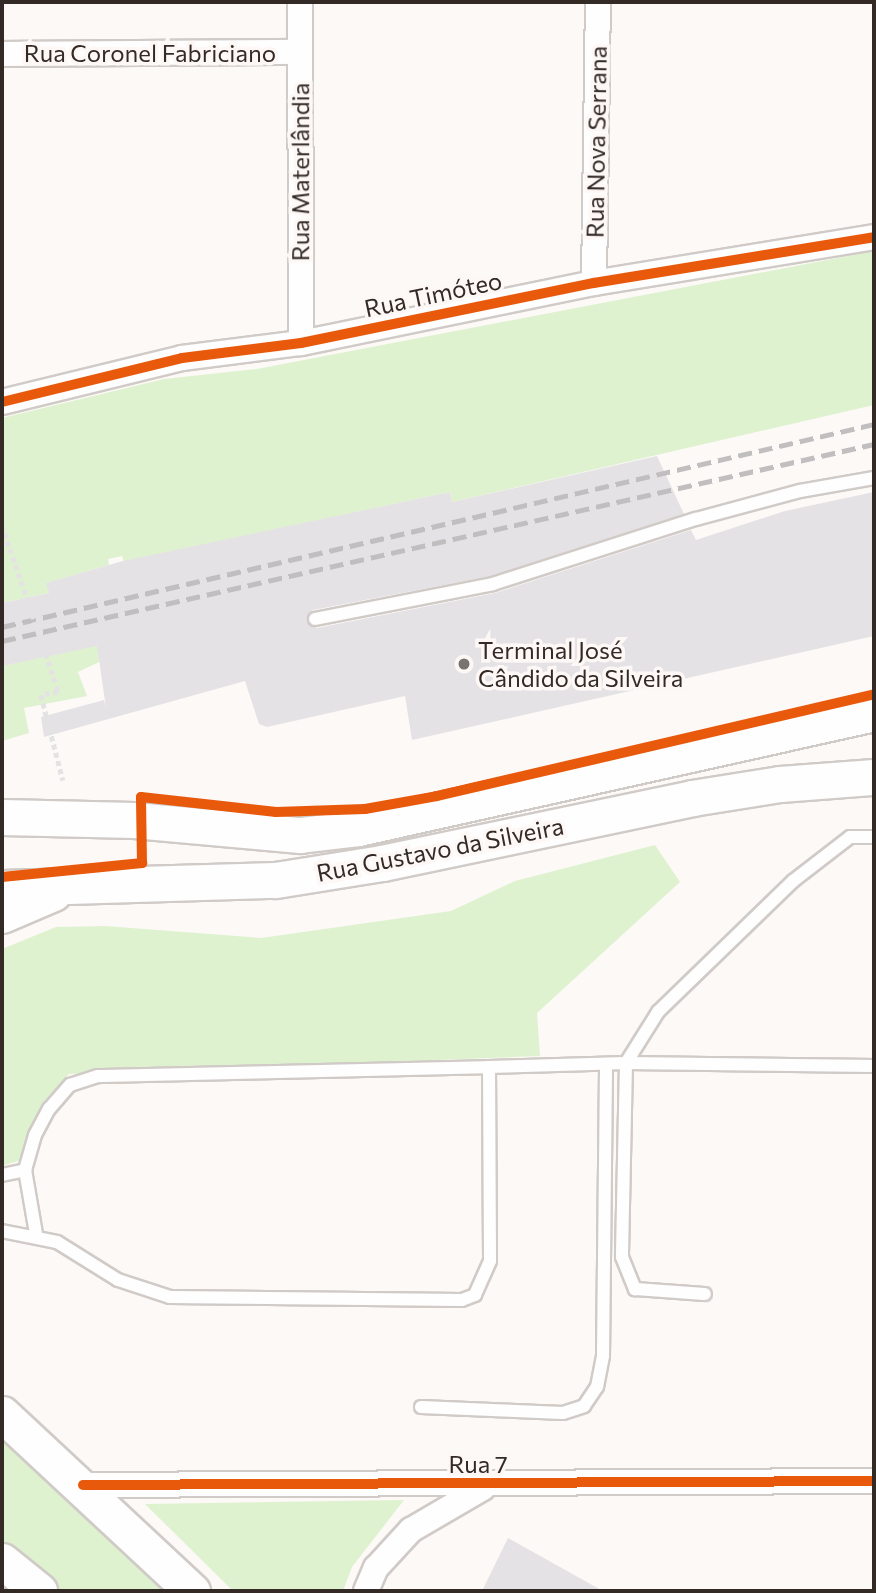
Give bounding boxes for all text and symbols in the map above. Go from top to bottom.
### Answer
street label: Rua Coronel Fabriciano [24,39,276,67]
street label: Rua Nova Serrana [580,46,612,238]
street label: Rua Materlândia [286,83,314,261]
street label: Rua Timóteo [362,265,504,323]
place label: Terminal José Cândido da Silveira [478,636,683,692]
marker: Terminal José Cândido da Silveira [456,656,472,672]
street label: Rua Gustavo da Silveira [314,811,566,887]
street label: Rua 7 [448,1450,508,1478]

